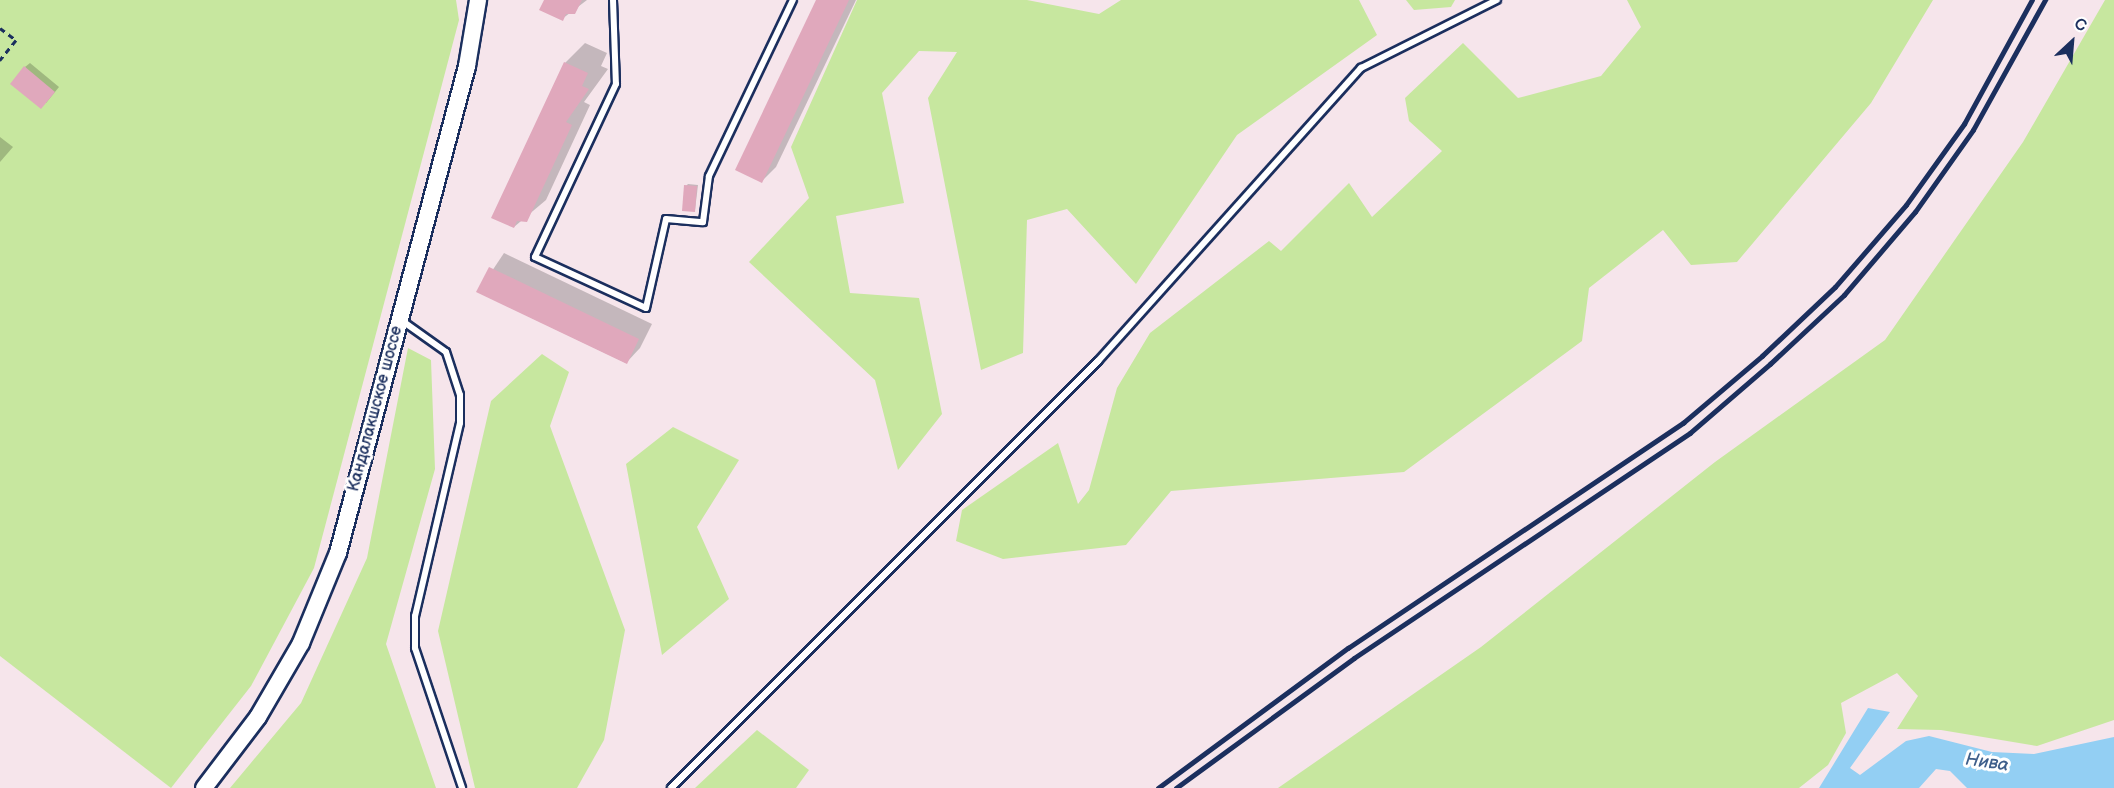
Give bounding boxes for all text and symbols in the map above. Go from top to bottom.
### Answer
north arrow [2042,12,2102,72]
text: С [2071,14,2089,36]
street label: Кандалакшское шоссе [345,324,407,494]
water label: Нива [1964,749,2010,777]

